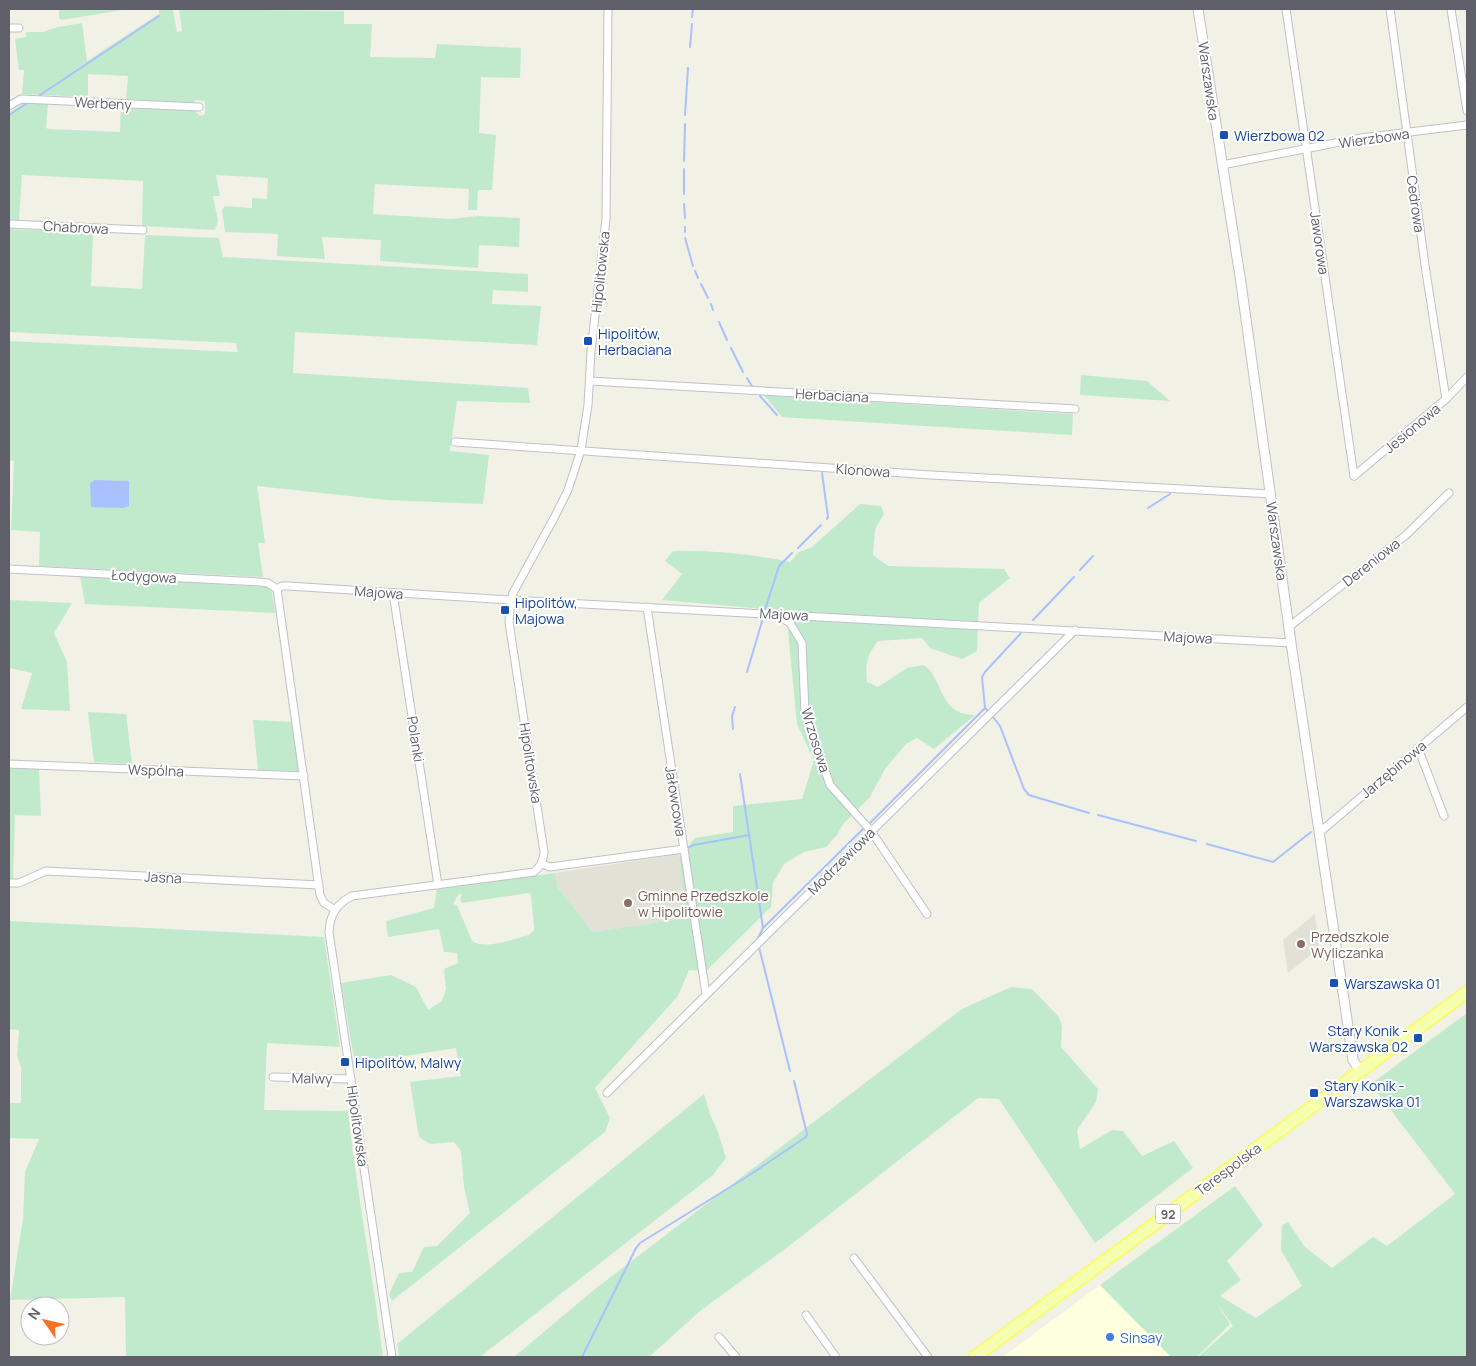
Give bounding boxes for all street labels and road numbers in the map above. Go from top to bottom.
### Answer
street label: Warszawska [1194,40,1224,122]
street label: Werbeny [74,92,133,114]
street label: Wierzbowa [1337,124,1411,152]
street label: Cedrowa [1403,174,1429,234]
street label: Jaworowa [1306,210,1334,276]
street label: Chabrowa [43,216,109,238]
street label: Hipolitowska [586,230,614,314]
street label: Herbaciana [795,384,869,406]
street label: Jesionowa [1380,399,1444,457]
street label: Klonowa [835,459,891,481]
street label: Warszawska [1262,500,1292,582]
street label: Dereniowa [1338,534,1404,590]
street label: Łodygowa [111,565,177,587]
street label: Majowa [354,581,404,603]
street label: Majowa [759,603,809,625]
street label: Majowa [1163,626,1213,648]
street label: Wrzosowa [797,705,835,775]
street label: Polanki [403,715,429,763]
street label: Hipolitowska [515,721,547,805]
street label: Jarzębinowa [1356,736,1430,802]
street label: Wspólna [128,760,184,780]
street label: Jałowcowa [661,764,691,838]
street label: Modrzewiowa [803,823,879,899]
street label: Jasna [144,867,182,887]
street label: Malwy [291,1068,333,1088]
street label: Hipolitowska [343,1084,373,1168]
street label: Terespolska [1191,1138,1265,1200]
road number: 92 [1156,1204,1180,1224]

